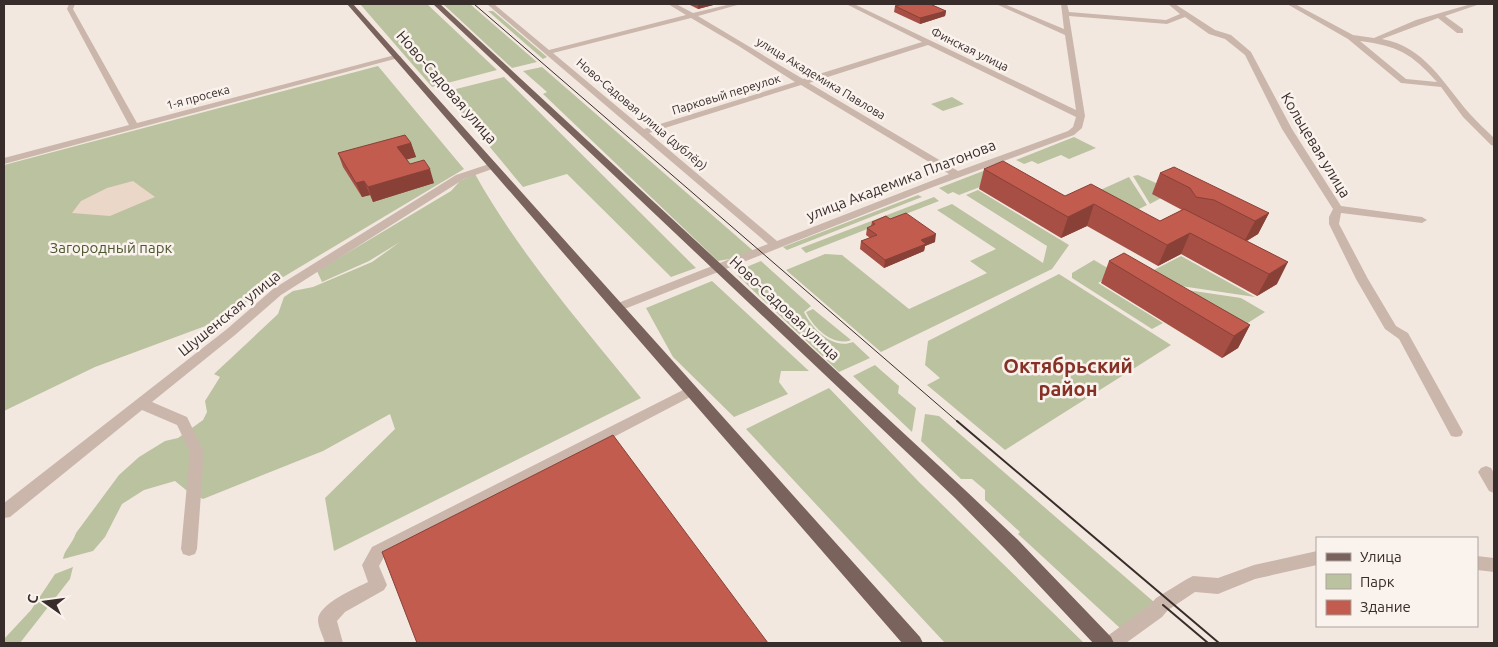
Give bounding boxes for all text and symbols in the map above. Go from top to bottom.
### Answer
street label: Финская улица [929,25,1011,73]
street label: Ново-Садовая улица [393,27,501,147]
street label: улица Академика Павлова [754,34,888,122]
street label: Ново-Садовая улица (дублёр) [574,56,710,173]
street label: Парковый переулок [670,71,782,117]
street label: 1-я просека [165,82,231,112]
street label: Кольцевая улица [1278,89,1354,201]
street label: улица Академика Платонова [804,136,998,224]
park label: Загородный парк [50,239,172,256]
street label: Ново-Садовая улица [726,253,844,363]
street label: Шушенская улица [175,267,283,359]
district label: Октябрьский район [1003,354,1133,400]
legend [1316,537,1478,627]
text: Улица [1360,548,1402,565]
text: Парк [1360,573,1395,590]
north arrow [20,577,70,627]
text: С [24,593,41,605]
text: Здание [1360,598,1411,615]

